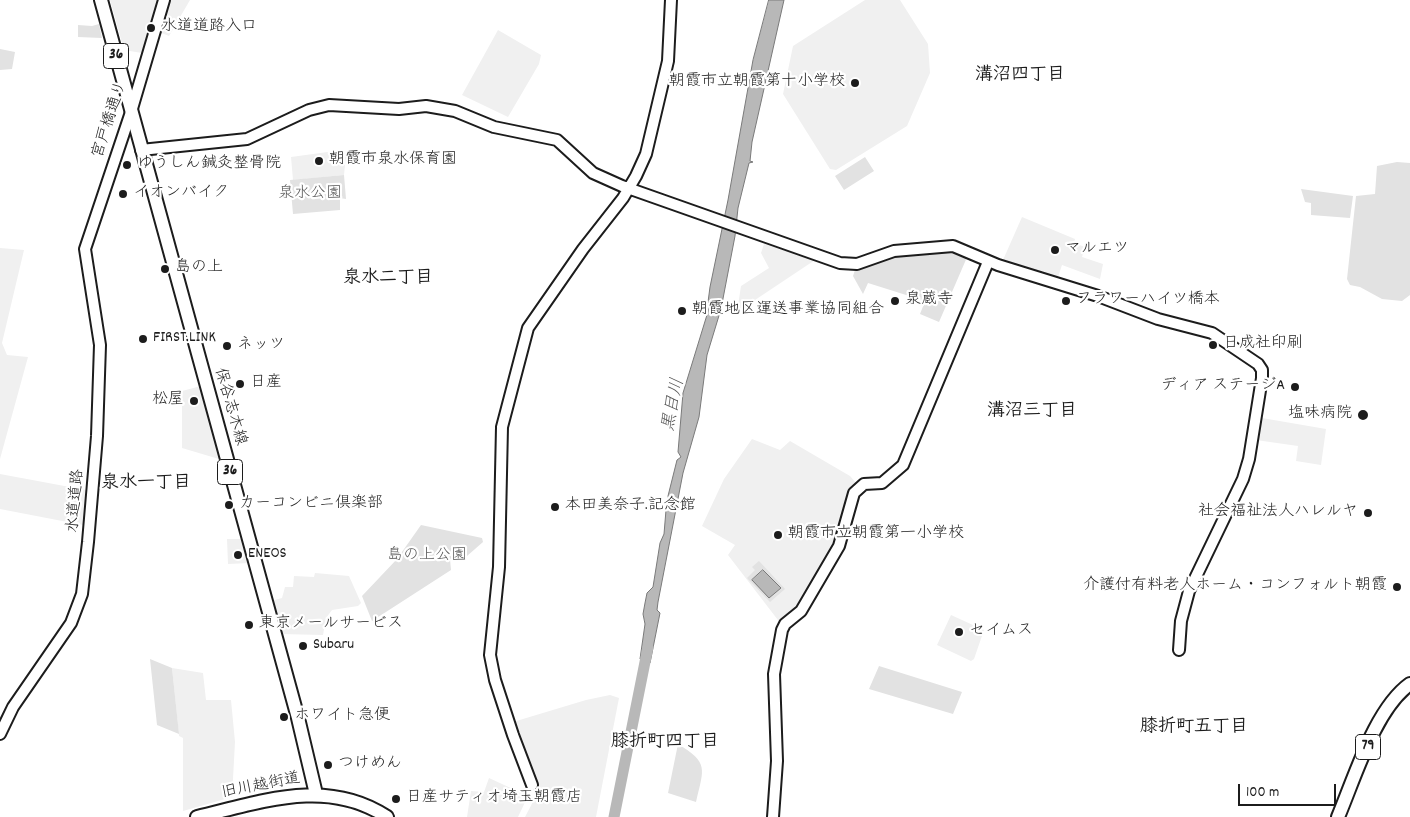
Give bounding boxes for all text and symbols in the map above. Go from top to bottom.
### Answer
place label: 水道道路入口 [161,18,257,38]
marker: 水道道路入口 [145,22,157,34]
road number: 36 [104,44,128,68]
district label: 溝沼四丁目 [975,66,1065,88]
place label: 朝霞市立朝霞第十小学校 [669,73,845,93]
marker: 朝霞市立朝霞第十小学校 [849,77,861,89]
street label: 宮戸橋通り [90,79,132,161]
place label: 朝霞市泉水保育園 [329,151,457,171]
place label: ゆうしん鍼灸整骨院 [137,155,281,175]
marker: 朝霞市泉水保育園 [313,155,325,167]
marker: ゆうしん鍼灸整骨院 [121,159,133,171]
place label: イオンバイク [133,184,229,204]
park label: 泉水公園 [278,185,342,205]
marker: イオンバイク [117,188,129,200]
place label: マルエツ [1065,240,1129,260]
marker: マルエツ [1049,244,1061,256]
place label: 島の上 [175,259,223,279]
marker: 島の上 [159,263,171,275]
district label: 泉水二丁目 [343,269,433,291]
place label: 泉蔵寺 [905,291,953,311]
place label: フラワーハイツ橋本 [1076,291,1220,311]
marker: 泉蔵寺 [889,295,901,307]
marker: フラワーハイツ橋本 [1060,295,1072,307]
place label: 朝霞地区運送事業協同組合 [692,301,884,321]
marker: 朝霞地区運送事業協同組合 [676,305,688,317]
place label: FIRST.LINK [153,329,216,349]
marker: FIRST.LINK [137,333,149,345]
place label: 日成社印刷 [1223,335,1303,355]
place label: ネッツ [237,336,285,356]
marker: 日成社印刷 [1207,339,1219,351]
marker: ネッツ [221,340,233,352]
street label: 保谷志木線 [209,366,249,448]
place label: 日産 [250,374,282,394]
water label: 黒目川 [659,376,691,434]
place label: ディア ステージA [1161,377,1285,397]
marker: 日産 [234,378,246,390]
marker: ディア ステージA [1289,381,1301,393]
place label: 松屋 [152,391,184,411]
marker: 松屋 [188,395,200,407]
district label: 溝沼三丁目 [987,402,1077,424]
place label: 塩味病院 [1288,405,1352,425]
marker: 塩味病院 [1356,408,1370,422]
road number: 36 [218,460,242,484]
street label: 水道道路 [65,468,89,534]
district label: 泉水一丁目 [101,474,191,496]
place label: カーコンビニ倶楽部 [239,495,383,515]
place label: 本田美奈子.記念館 [565,497,696,517]
marker: カーコンビニ倶楽部 [223,499,235,511]
marker: 本田美奈子.記念館 [549,501,561,513]
place label: 社会福祉法人ハレルヤ [1198,503,1358,523]
marker: 社会福祉法人ハレルヤ [1362,507,1374,519]
place label: 朝霞市立朝霞第一小学校 [788,525,964,545]
marker: 朝霞市立朝霞第一小学校 [772,529,784,541]
place label: ENEOS [248,545,287,565]
park label: 島の上公園 [387,547,467,567]
marker: ENEOS [232,549,244,561]
place label: 介護付有料老人ホーム・コンフォルト朝霞 [1083,577,1387,597]
marker: 介護付有料老人ホーム・コンフォルト朝霞 [1391,581,1403,593]
place label: 東京メールサービス [259,615,403,635]
marker: 東京メールサービス [243,619,255,631]
place label: セイムス [969,622,1033,642]
marker: セイムス [953,626,965,638]
place label: Subaru [313,636,354,656]
marker: Subaru [297,640,309,652]
place label: ホワイト急便 [294,707,390,727]
marker: ホワイト急便 [278,711,290,723]
district label: 膝折町五丁目 [1140,718,1248,740]
district label: 膝折町四丁目 [611,733,719,755]
road number: 79 [1356,734,1380,760]
place label: つけめん [338,755,402,775]
marker: つけめん [322,759,334,771]
street label: 旧川越街道 [220,770,302,804]
scale bar [1240,774,1338,806]
text: 100 m [1246,782,1279,804]
place label: 日産サティオ埼玉朝霞店 [406,789,582,809]
marker: 日産サティオ埼玉朝霞店 [390,793,402,805]

